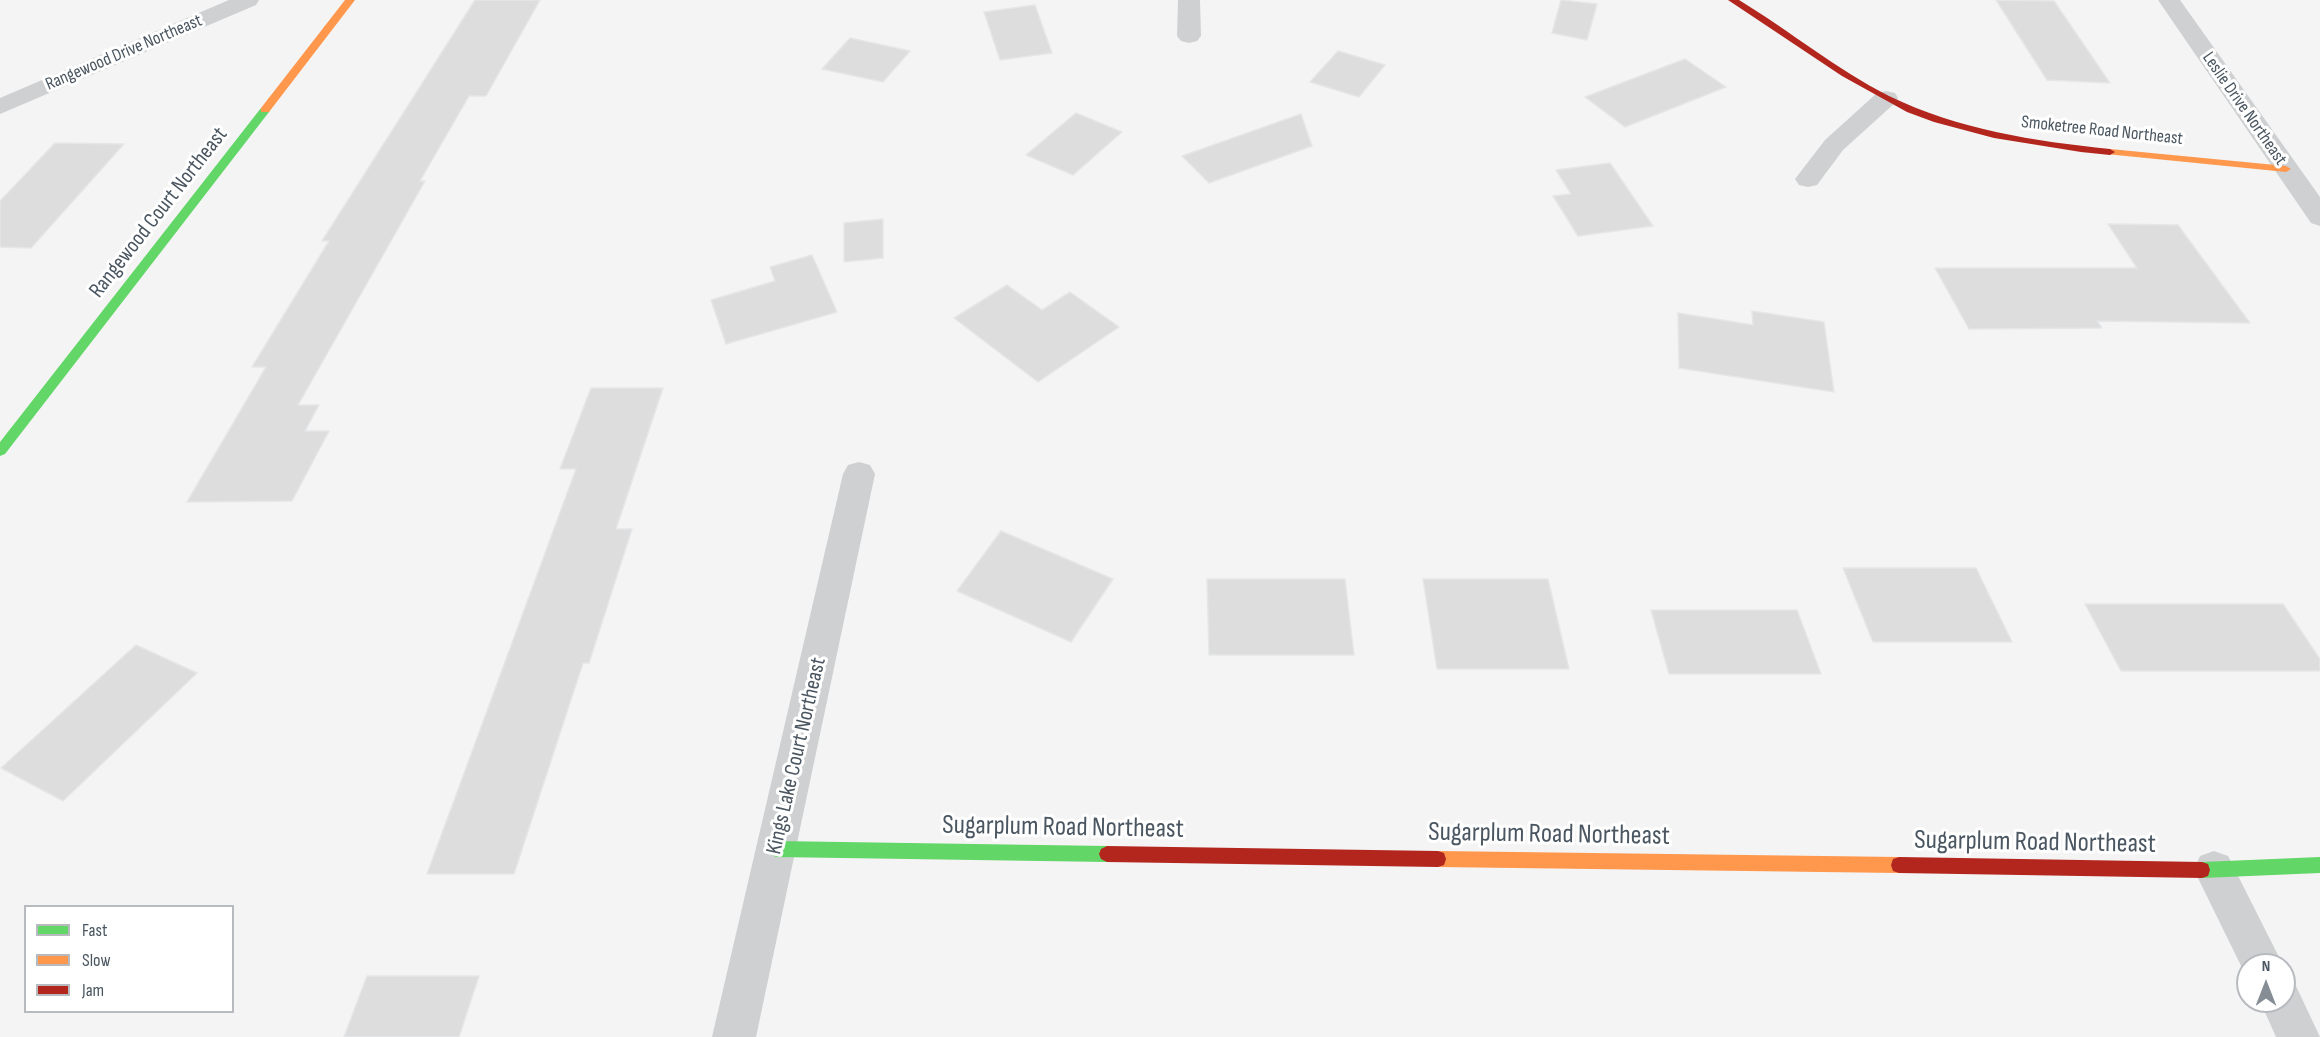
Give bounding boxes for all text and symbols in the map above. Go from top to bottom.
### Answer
street label: Rangewood Drive Northeast [42,10,206,96]
street label: Leslie Drive Northeast [2197,48,2291,170]
street label: Smoketree Road Northeast [2020,112,2184,150]
street label: Rangewood Court Northeast [84,123,234,303]
street label: Kings Lake Court Northeast [762,655,832,857]
street label: Sugarplum Road Northeast [942,810,1184,846]
street label: Sugarplum Road Northeast [1428,817,1670,853]
street label: Sugarplum Road Northeast [1914,825,2156,861]
legend [24,905,234,1013]
text: Fast [82,920,107,941]
text: Slow [82,950,111,971]
north arrow [2236,953,2296,1013]
text: N [2262,957,2270,976]
text: Jam [82,980,104,1001]

